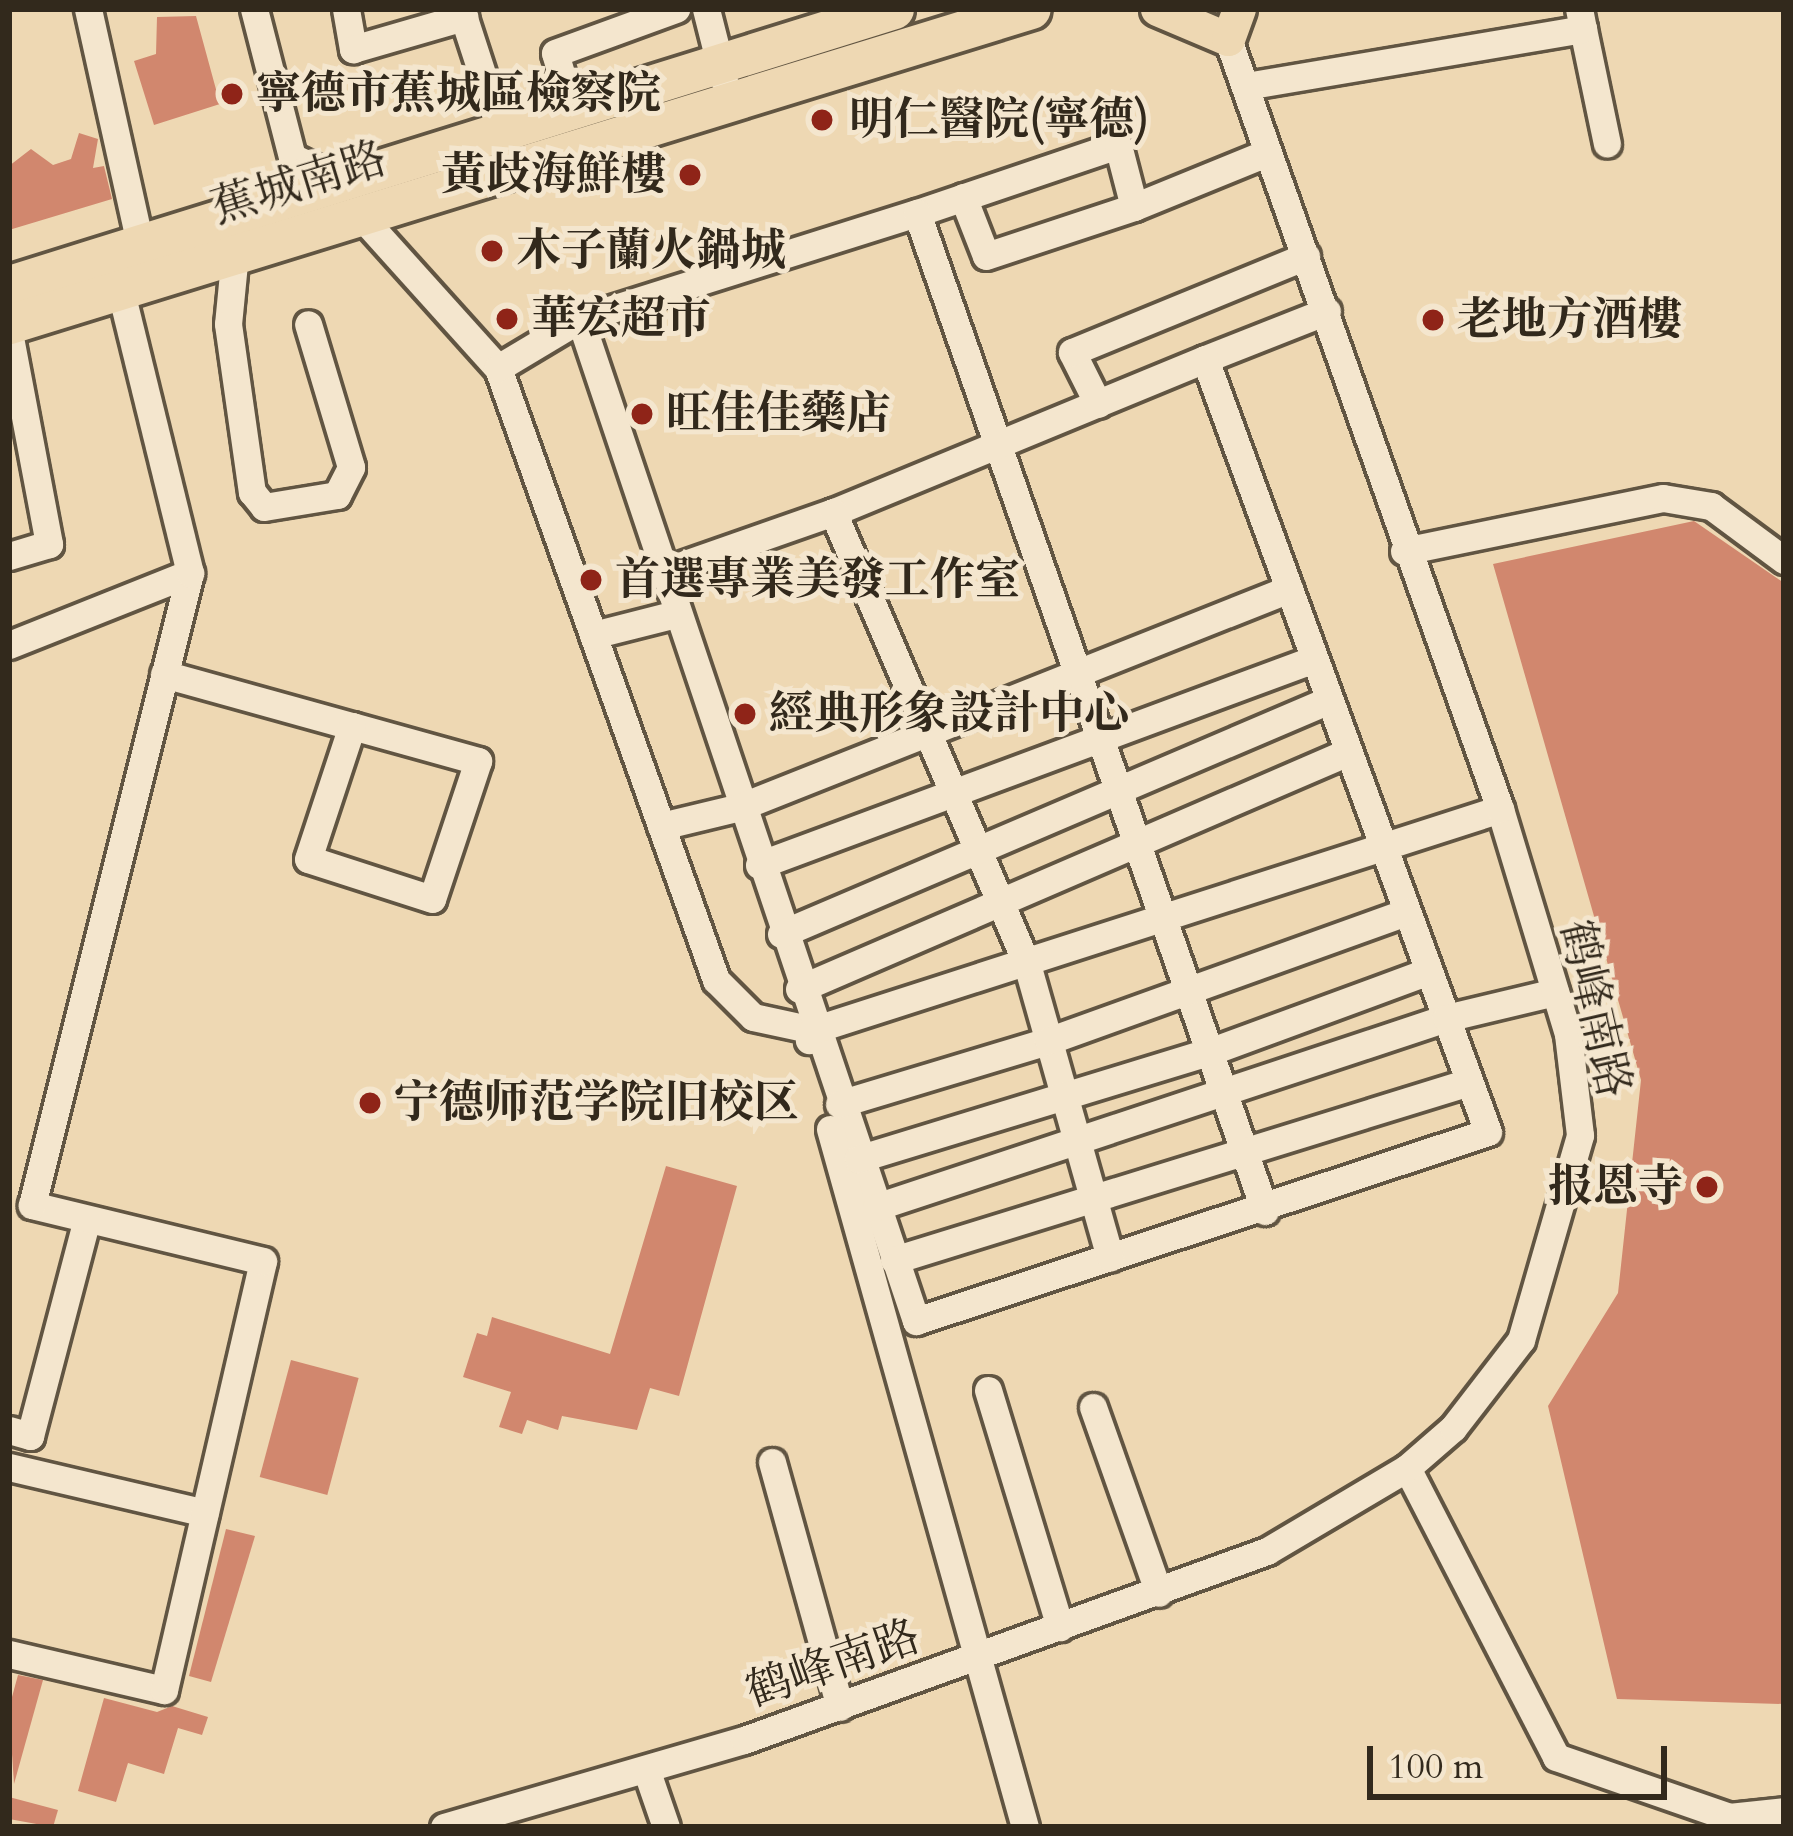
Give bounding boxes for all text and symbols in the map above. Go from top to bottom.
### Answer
place label: 寧德市蕉城區檢察院 [256,67,661,121]
marker: 寧德市蕉城區檢察院 [219,81,245,107]
place label: 明仁醫院(寧德) [849,93,1150,147]
marker: 明仁醫院(寧德) [806,104,838,136]
street label: 蕉城南路 [205,131,393,235]
place label: 黃歧海鮮樓 [441,148,666,202]
marker: 黃歧海鮮樓 [677,162,703,188]
place label: 木子蘭火鍋城 [516,224,786,278]
marker: 木子蘭火鍋城 [479,238,505,264]
place label: 華宏超市 [531,292,711,346]
place label: 老地方酒樓 [1457,293,1682,347]
marker: 華宏超市 [494,306,520,332]
marker: 老地方酒樓 [1420,307,1446,333]
place label: 旺佳佳藥店 [666,387,891,441]
marker: 旺佳佳藥店 [629,401,655,427]
place label: 首選專業美發工作室 [615,553,1020,607]
marker: 首選專業美發工作室 [578,567,604,593]
place label: 經典形象設計中心 [769,687,1129,741]
marker: 經典形象設計中心 [732,701,758,727]
street label: 鹤峰南路 [1548,915,1642,1103]
place label: 宁德师范学院旧校区 [394,1076,799,1130]
marker: 宁德师范学院旧校区 [357,1090,383,1116]
place label: 报恩寺 [1548,1160,1683,1214]
marker: 报恩寺 [1694,1174,1720,1200]
street label: 鹤峰南路 [739,1609,927,1719]
scale bar [1373,1722,1673,1796]
text: 100 m [1388,1742,1483,1791]

